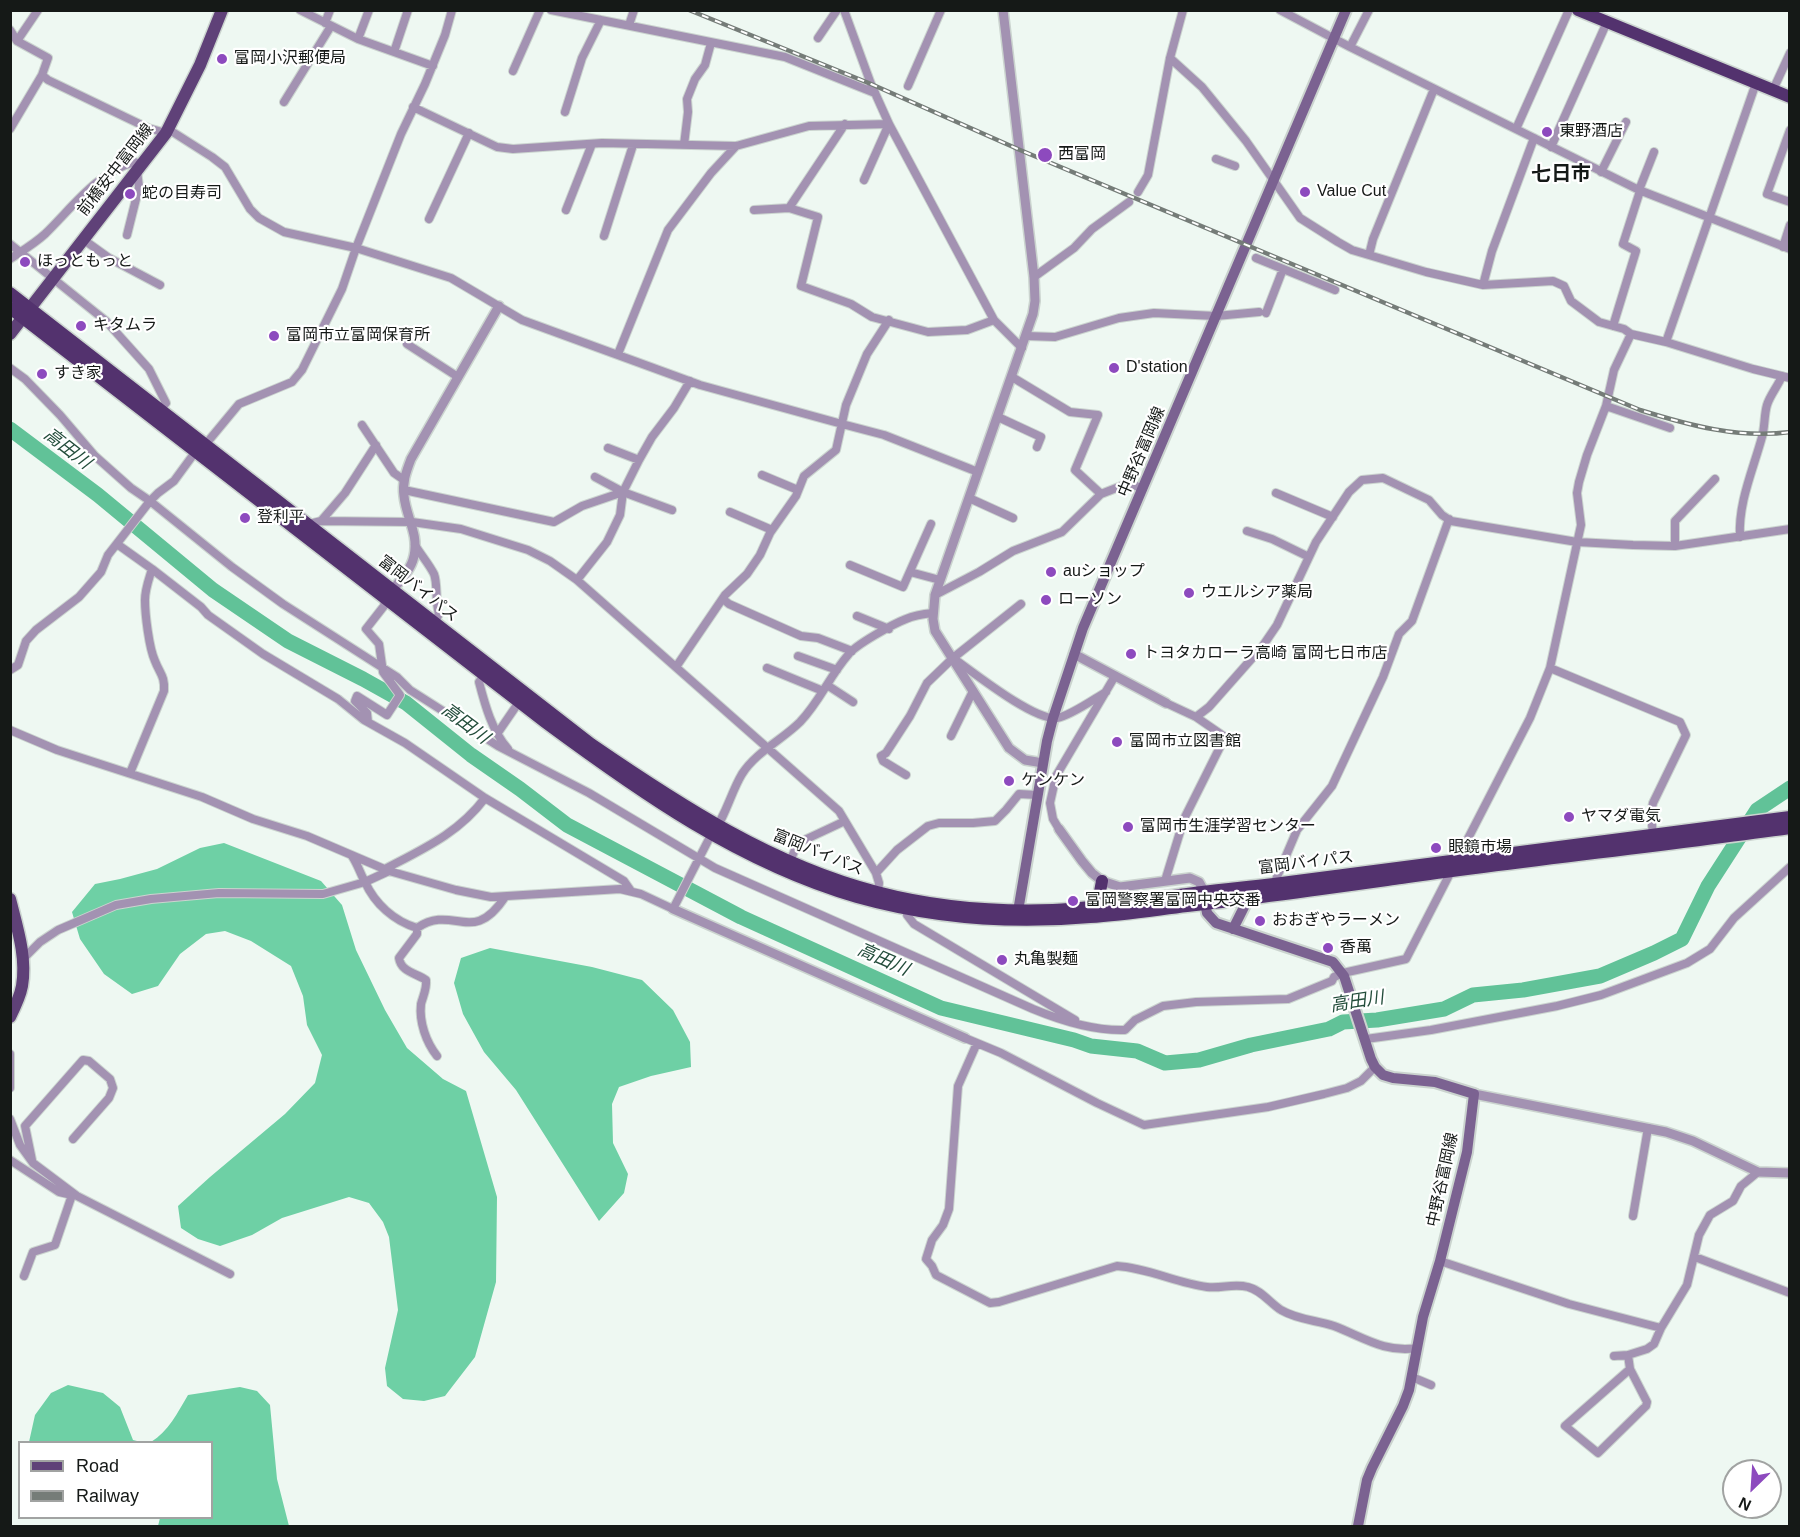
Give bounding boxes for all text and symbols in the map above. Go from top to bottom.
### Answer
place label: 富岡小沢郵便局 [234,49,346,69]
marker: 富岡小沢郵便局 [215,52,229,66]
street label: 前橋安中富岡線 [74,120,158,220]
place label: 東野酒店 [1559,122,1623,142]
marker: 東野酒店 [1540,125,1554,139]
place label: 西富岡 [1058,145,1106,165]
marker: 西富岡 [1036,146,1054,164]
district label: 七日市 [1531,162,1591,186]
place label: Value Cut [1317,182,1386,202]
place label: 蛇の目寿司 [142,184,222,204]
marker: Value Cut [1298,185,1312,199]
marker: 蛇の目寿司 [123,187,137,201]
place label: ほっともっと [37,252,133,272]
marker: ほっともっと [18,255,32,269]
place label: キタムラ [93,316,157,336]
marker: キタムラ [74,319,88,333]
place label: 富岡市立富岡保育所 [286,326,430,346]
marker: 富岡市立富岡保育所 [267,329,281,343]
place label: D'station [1126,358,1188,378]
marker: D'station [1107,361,1121,375]
place label: すき家 [54,364,102,384]
marker: すき家 [35,367,49,381]
street label: 中野谷富岡線 [1114,404,1170,500]
water label: 高田川 [39,424,95,474]
place label: 登利平 [257,508,305,528]
marker: 登利平 [238,511,252,525]
street label: 富岡バイパス [374,552,462,626]
place label: auショップ [1063,562,1145,582]
marker: auショップ [1044,565,1058,579]
place label: ウエルシア薬局 [1201,583,1313,603]
marker: ウエルシア薬局 [1182,586,1196,600]
place label: ローソン [1058,590,1122,610]
marker: ローソン [1039,593,1053,607]
place label: トヨタカローラ高崎 富岡七日市店 [1143,644,1387,664]
marker: トヨタカローラ高崎 富岡七日市店 [1124,647,1138,661]
water label: 高田川 [437,699,493,749]
place label: 富岡市立図書館 [1129,732,1241,752]
marker: 富岡市立図書館 [1110,735,1124,749]
place label: ケンケン [1021,771,1085,791]
marker: ケンケン [1002,774,1016,788]
place label: ヤマダ電気 [1581,807,1661,827]
marker: ヤマダ電気 [1562,810,1576,824]
place label: 富岡市生涯学習センター [1140,817,1316,837]
marker: 富岡市生涯学習センター [1121,820,1135,834]
street label: 富岡バイパス [770,826,866,880]
place label: 眼鏡市場 [1448,838,1512,858]
marker: 眼鏡市場 [1429,841,1443,855]
street label: 富岡バイパス [1257,848,1355,878]
place label: 富岡警察署富岡中央交番 [1085,891,1261,911]
marker: 富岡警察署富岡中央交番 [1066,894,1080,908]
place label: おおぎやラーメン [1272,911,1400,931]
marker: おおぎやラーメン [1253,914,1267,928]
place label: 香萬 [1340,938,1372,958]
water label: 高田川 [854,939,912,981]
marker: 香萬 [1321,941,1335,955]
place label: 丸亀製麺 [1014,950,1078,970]
marker: 丸亀製麺 [995,953,1009,967]
water label: 高田川 [1329,987,1385,1017]
street label: 中野谷富岡線 [1424,1131,1462,1229]
legend [18,1441,213,1519]
text: Road [76,1456,119,1476]
north arrow [1722,1459,1782,1519]
text: Railway [76,1486,139,1506]
text: N [1736,1494,1754,1514]

